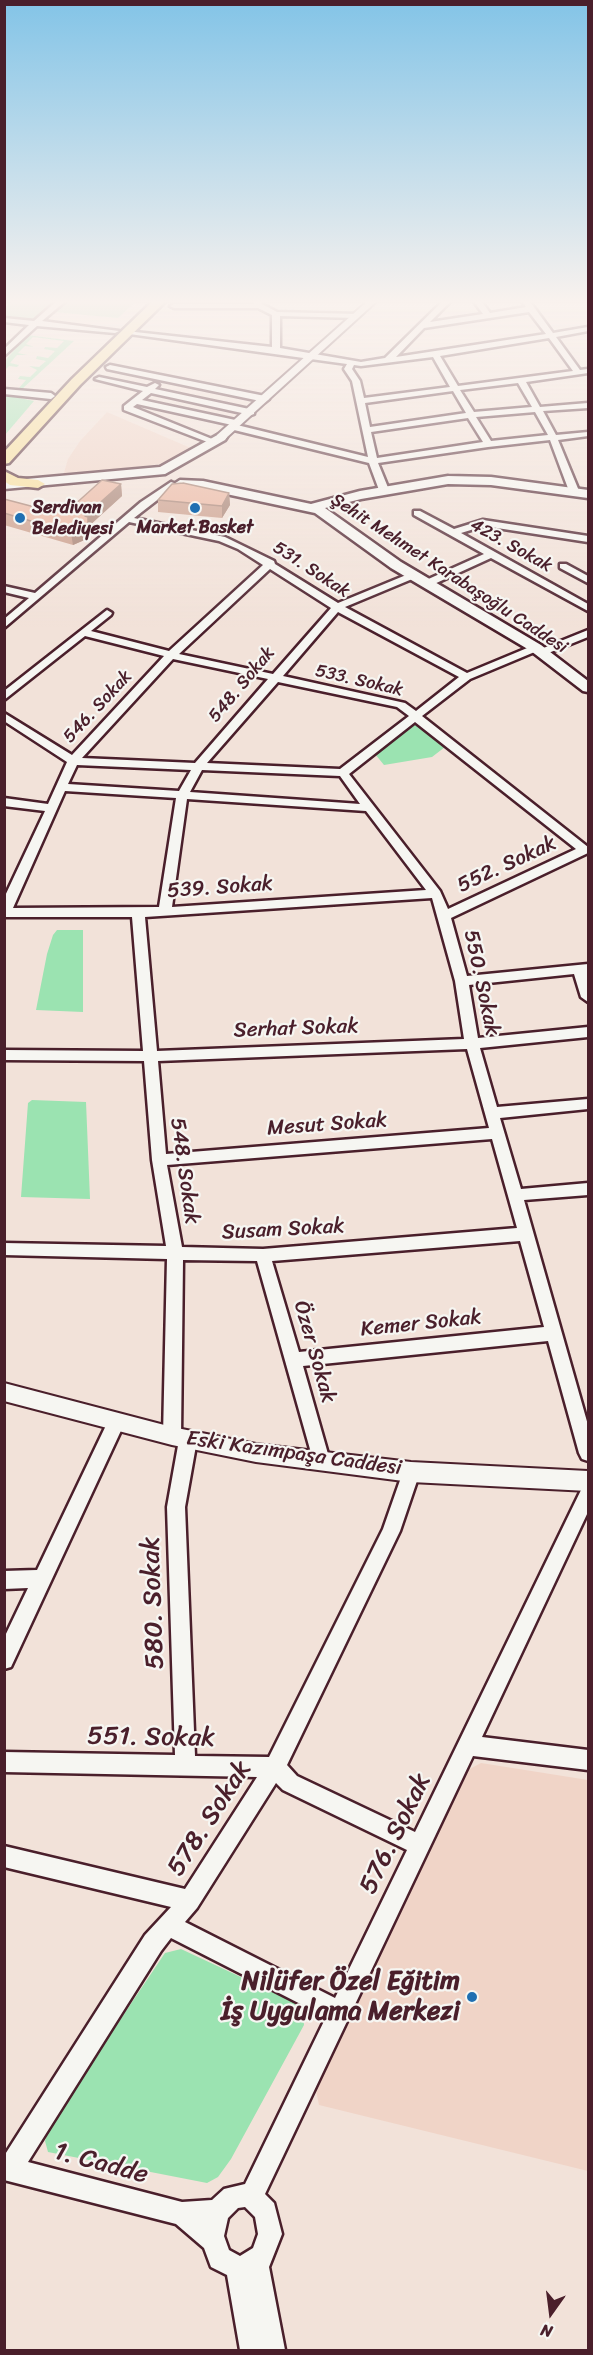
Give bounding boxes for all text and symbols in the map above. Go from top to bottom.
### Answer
street label: Şehit Mehmet Karabaşoğlu Caddesi [327,489,571,659]
place label: Serdivan Belediyesi [32,497,113,540]
marker: Market Basket [188,501,202,515]
marker: Serdivan Belediyesi [13,511,27,525]
street label: 423. Sokak [466,515,556,577]
place label: Market Basket [137,517,253,539]
street label: 531. Sokak [269,537,353,603]
street label: 548. Sokak [204,643,280,727]
street label: 533. Sokak [313,660,405,702]
street label: 546. Sokak [59,666,137,748]
street label: 552. Sokak [454,831,560,899]
street label: 539. Sokak [166,872,274,904]
street label: 550. Sokak [458,928,504,1038]
street label: Serhat Sokak [233,1014,359,1044]
street label: Mesut Sokak [266,1108,388,1142]
street label: 548. Sokak [164,1116,204,1226]
street label: Susam Sokak [221,1214,345,1246]
street label: Özer Sokak [287,1298,341,1406]
street label: Kemer Sokak [359,1305,483,1343]
street label: Eski Kazımpaşa Caddesi [185,1426,403,1482]
street label: 580. Sokak [136,1536,172,1670]
street label: 551. Sokak [87,1721,215,1755]
street label: 578. Sokak [161,1755,259,1883]
street label: 576. Sokak [353,1769,439,1899]
place label: Nilüfer Özel Eğitim İş Uygulama Merkezi [221,1966,460,2027]
marker: Nilüfer Özel Eğitim İş Uygulama Merkezi [465,1990,479,2004]
street label: 1. Cadde [51,2137,151,2191]
north arrow [521,2283,581,2343]
text: N [538,2316,555,2346]

